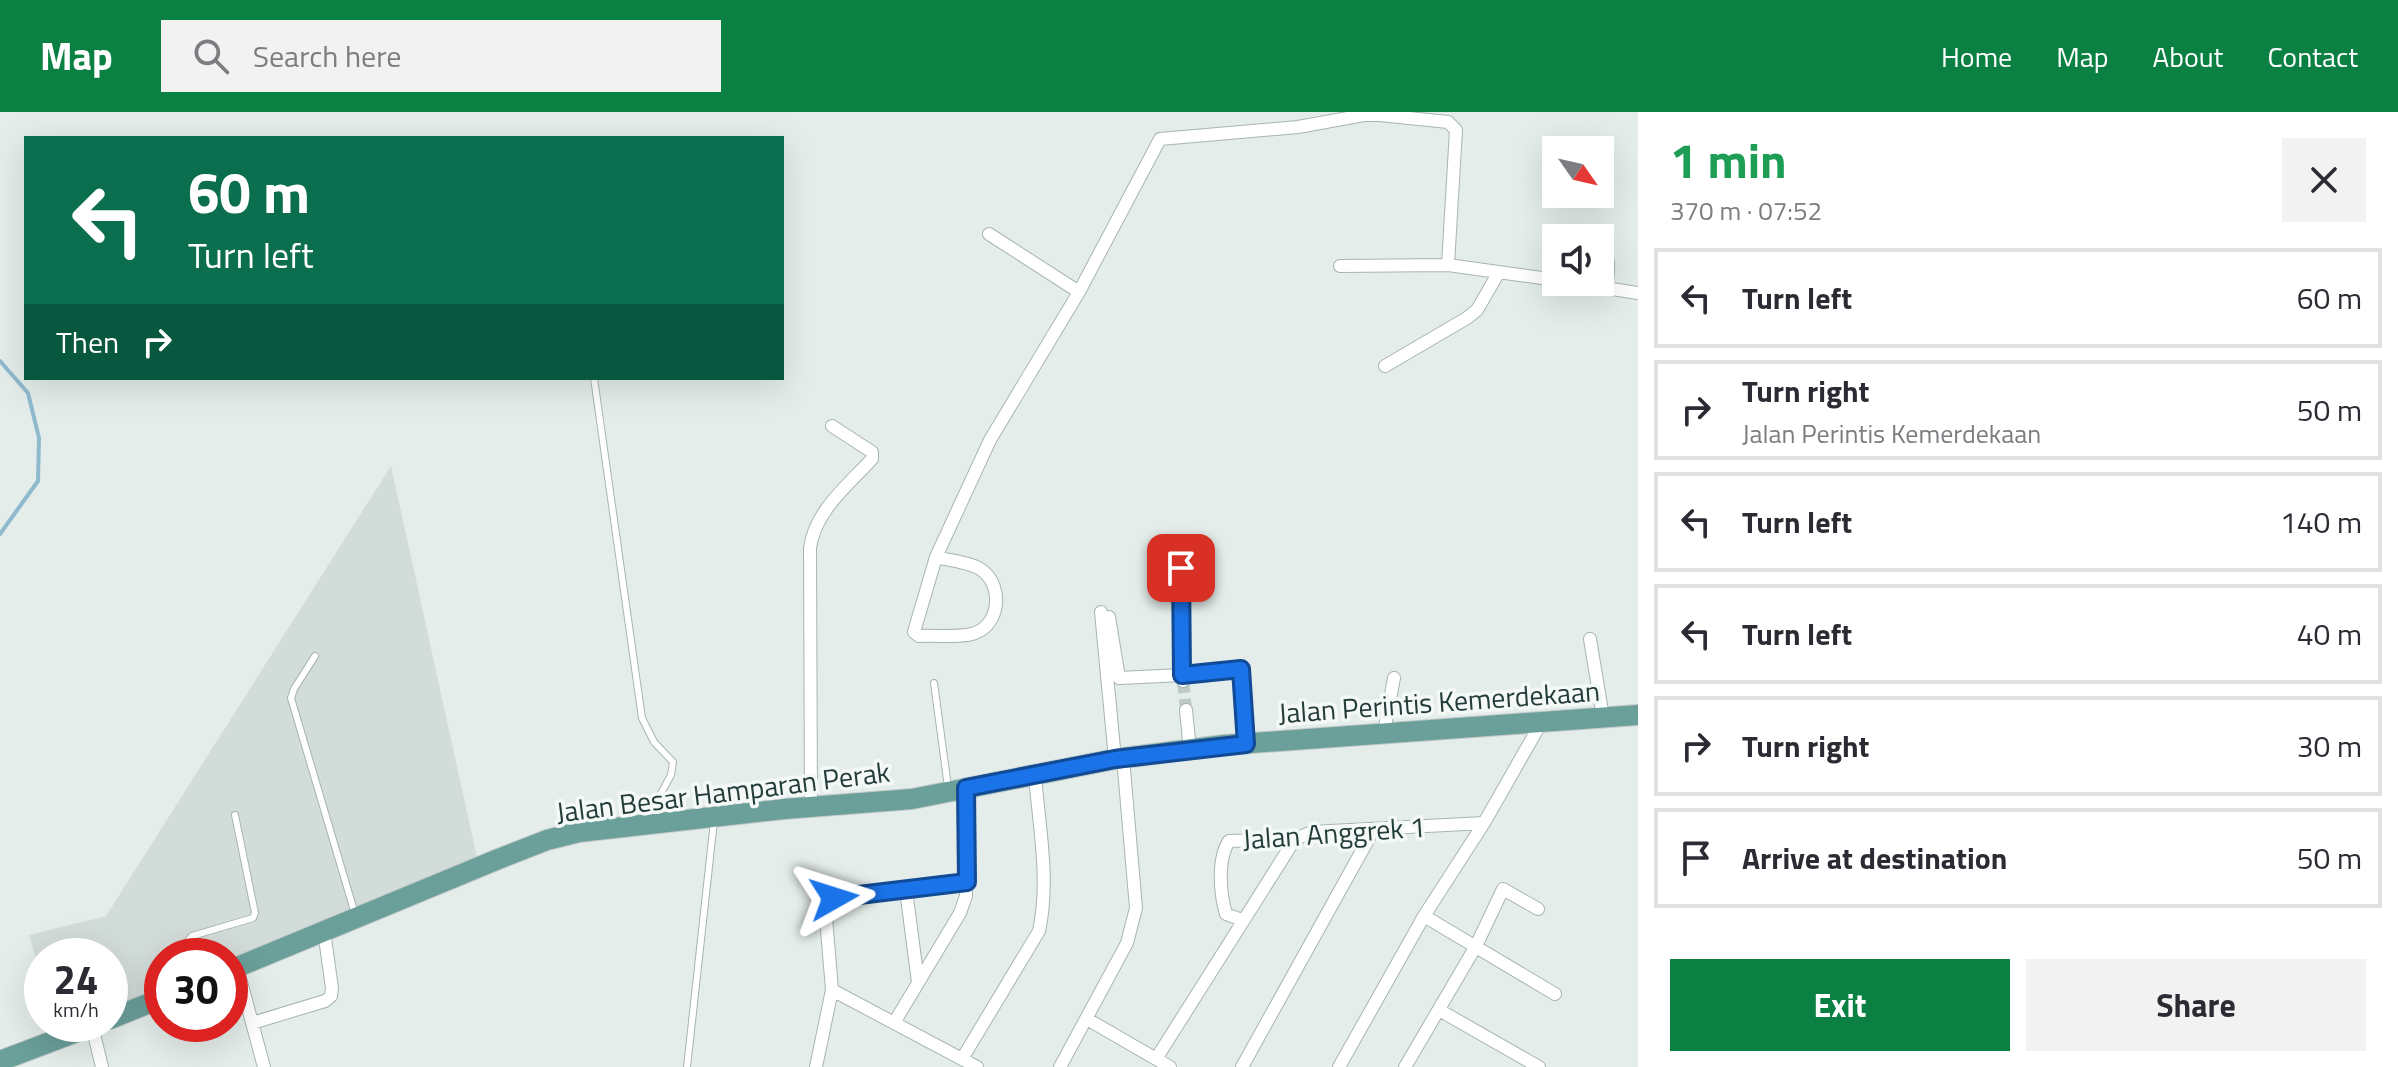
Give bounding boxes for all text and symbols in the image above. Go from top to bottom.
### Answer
search box [161,20,721,92]
text: Map [40,27,113,85]
text: Search here [253,33,402,79]
icon: search [189,34,233,78]
text: Home [1941,35,2012,78]
text: Map [2056,35,2109,78]
text: About [2153,35,2223,78]
text: Contact [2267,35,2358,78]
text: 1 min [1670,124,1787,197]
north arrow [1542,136,1614,208]
map controls [1542,136,1614,296]
button: close [2282,138,2366,222]
text: 60 m [188,150,310,235]
icon: left [56,168,160,272]
text: 370 m · 07:52 [1670,191,1822,230]
button: sound [1542,224,1614,296]
text: Turn left [188,227,314,282]
text: Turn left [1742,275,1852,321]
text: 60 m [2297,275,2362,321]
icon: left [1674,276,1718,320]
text: Then [56,319,119,365]
icon: right [135,320,179,364]
text: Turn right [1742,368,1870,414]
text: 50 m [2297,387,2362,433]
icon: right [1674,388,1718,432]
text: Jalan Perintis Kemerdekaan [1742,414,2041,453]
text: Turn left [1742,499,1852,545]
text: 140 m [2280,499,2362,545]
icon: left [1674,500,1718,544]
pin [1147,534,1215,602]
icon: arrive [1159,546,1203,590]
text: Turn left [1742,611,1852,657]
text: 40 m [2297,611,2362,657]
icon: left [1674,612,1718,656]
street label: Jalan Perintis Kemerdekaan [1277,669,1601,734]
text: Turn right [1742,723,1870,769]
text: 30 m [2297,723,2362,769]
icon: right [1674,724,1718,768]
street label: Jalan Besar Hamparan Perak [554,750,892,833]
street label: Jalan Anggrek 1 [1241,805,1427,860]
text: Arrive at destination [1742,835,2007,881]
text: 50 m [2297,835,2362,881]
icon: arrive [1674,836,1718,880]
position arrow [792,856,876,940]
speed limit sign: 30 [144,938,248,1042]
text: 24 [54,949,98,1010]
button: Exit [1670,959,2010,1051]
button: Share [2026,959,2366,1051]
text: km/h [53,994,99,1025]

